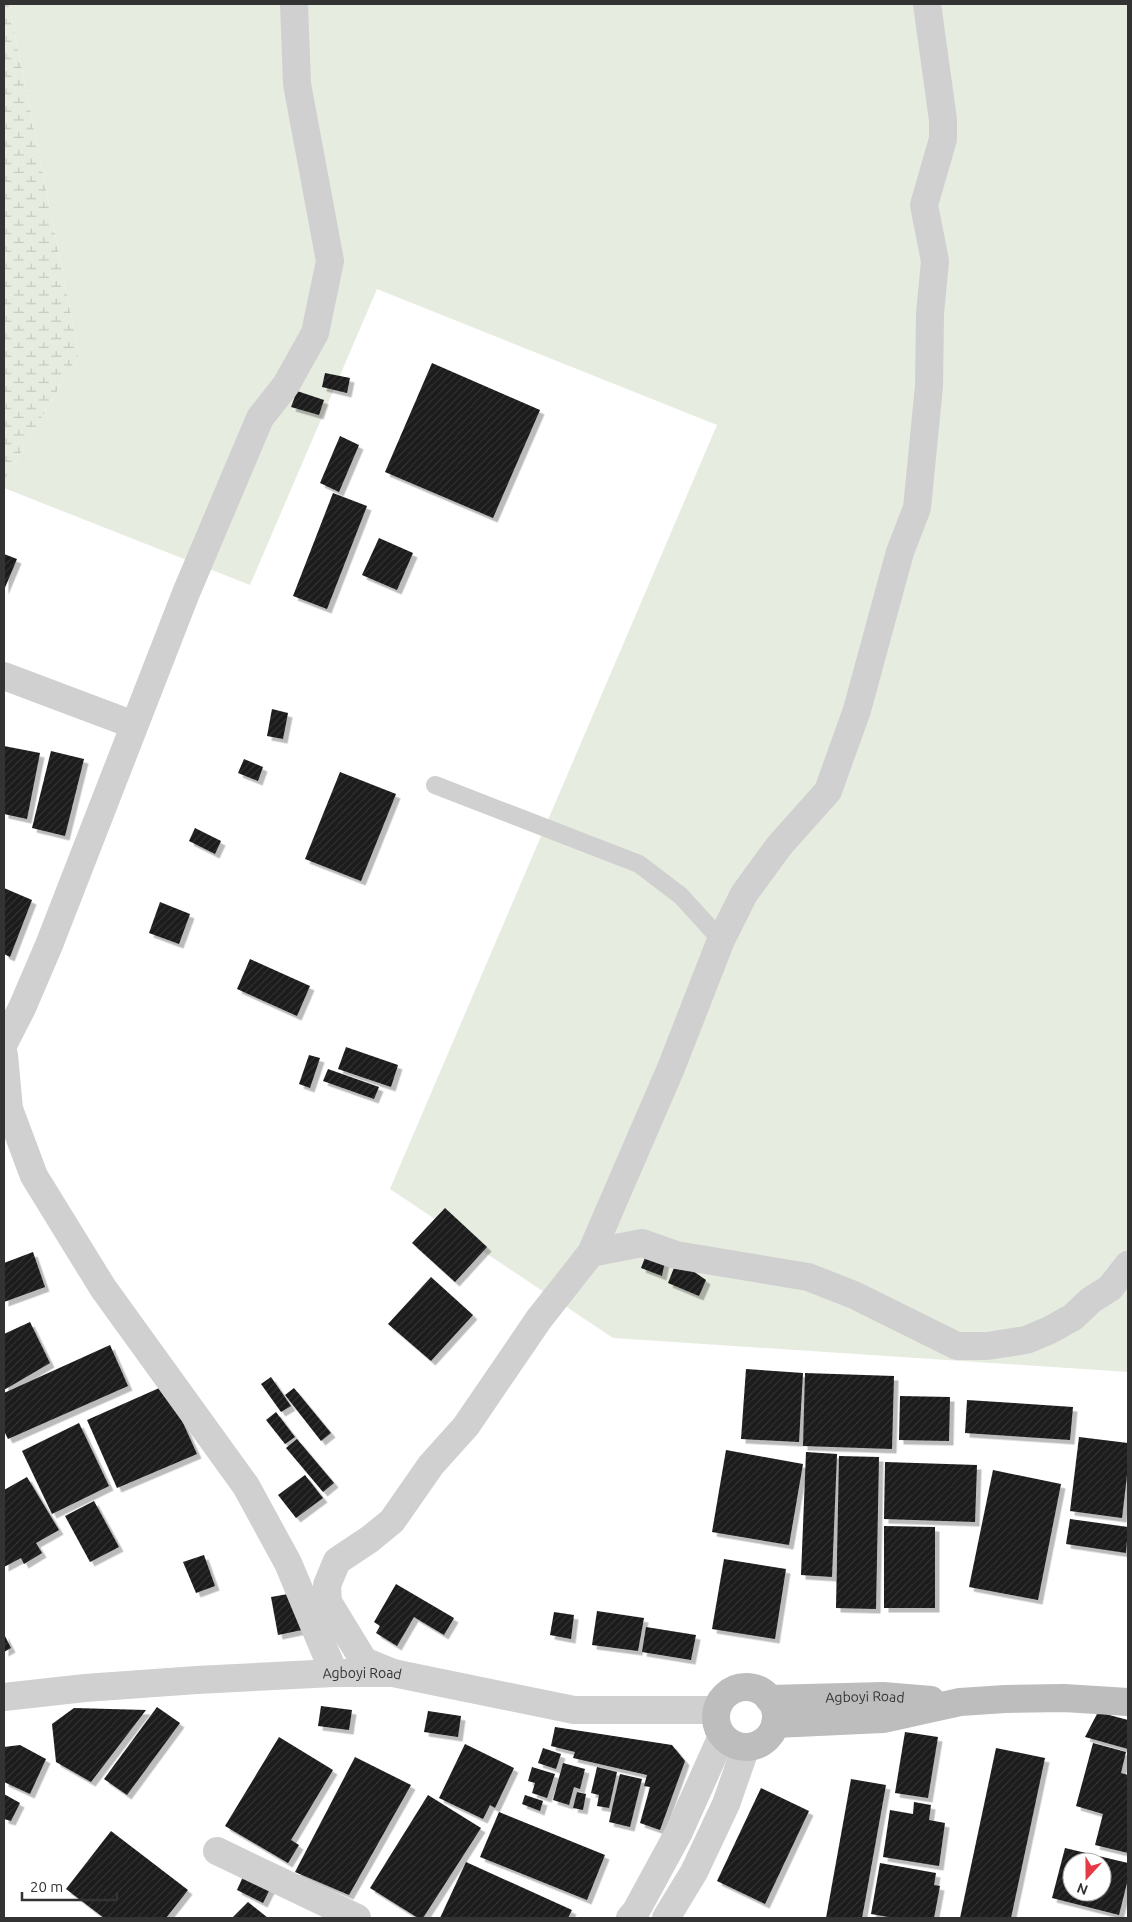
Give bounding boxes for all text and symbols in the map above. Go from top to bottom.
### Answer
street label: Agboyi Road [322,1665,403,1683]
street label: Agboyi Road [825,1688,905,1706]
north arrow [1062,1852,1112,1902]
scale bar [22,1870,118,1902]
text: 20 m [30,1878,63,1895]
text: N [1075,1880,1090,1898]

